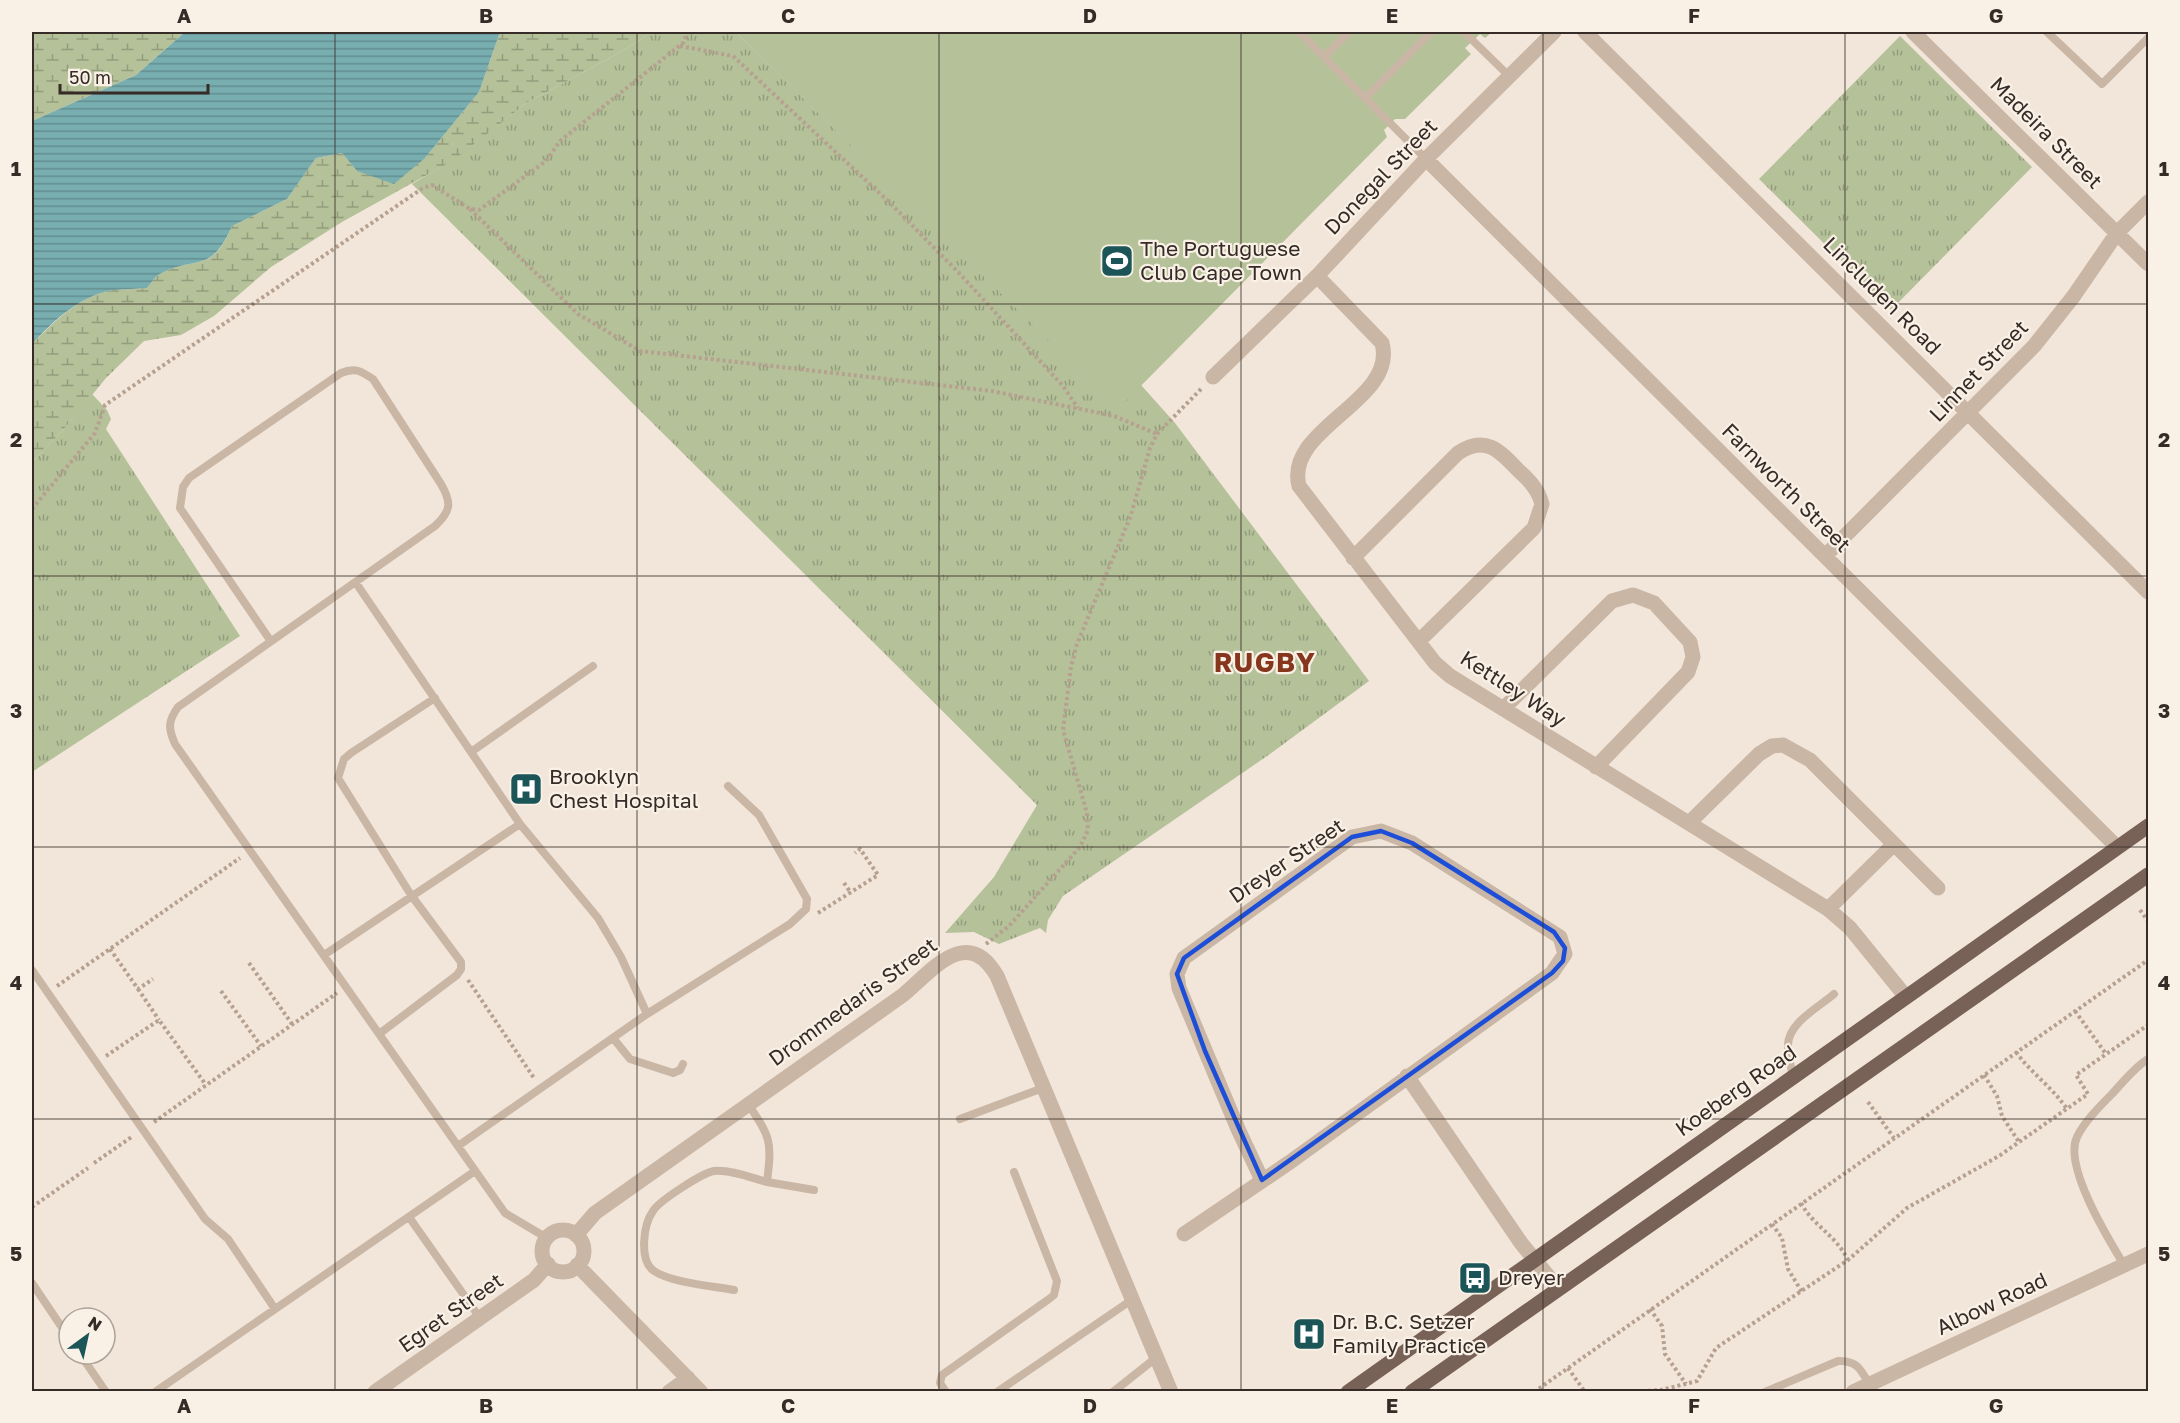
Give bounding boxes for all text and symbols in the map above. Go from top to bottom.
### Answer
text: A [177,3,191,27]
text: B [479,3,493,27]
text: C [781,3,795,27]
text: D [1083,3,1097,27]
text: E [1386,3,1398,27]
text: F [1688,3,1700,27]
text: G [1989,3,2003,27]
scale bar [60,57,208,95]
text: 50 m [69,66,111,88]
street label: Madeira Street [1985,71,2108,194]
street label: Donegal Street [1318,113,1442,240]
text: 1 [11,156,21,180]
text: 1 [2159,156,2169,180]
street label: Lincluden Road [1818,231,1947,360]
place label: The Portuguese Club Cape Town [1140,235,1302,285]
sports icon: The Portuguese Club Cape Town [1099,243,1135,279]
street label: Linnet Street [1923,314,2033,427]
street label: Farnworth Street [1717,417,1857,557]
text: 2 [10,427,22,451]
text: 2 [2158,427,2170,451]
street label: Kettley Way [1456,644,1571,732]
district label: RUGBY [1214,646,1316,678]
text: 3 [10,698,22,722]
text: 3 [2158,698,2170,722]
place label: Brooklyn Chest Hospital [549,763,698,813]
hospital icon: Brooklyn Chest Hospital [508,771,544,807]
street label: Dreyer Street [1224,812,1349,908]
street label: Drommedaris Street [763,931,942,1071]
text: 4 [10,970,22,994]
text: 4 [2158,970,2170,994]
street label: Koeberg Road [1670,1039,1801,1141]
text: 5 [10,1241,22,1265]
text: 5 [2158,1241,2170,1265]
bus stop icon: Dreyer [1457,1260,1493,1296]
place label: Dreyer [1498,1264,1564,1290]
street label: Albow Road [1932,1266,2051,1340]
street label: Egret Street [393,1267,508,1358]
north arrow [57,1306,117,1366]
place label: Dr. B.C. Setzer Family Practice [1332,1308,1486,1358]
text: N [85,1312,106,1335]
hospital icon: Dr. B.C. Setzer Family Practice [1291,1316,1327,1352]
text: A [177,1393,191,1417]
text: B [479,1393,493,1417]
text: C [781,1393,795,1417]
text: D [1083,1393,1097,1417]
text: E [1386,1393,1398,1417]
text: F [1688,1393,1700,1417]
text: G [1989,1393,2003,1417]

